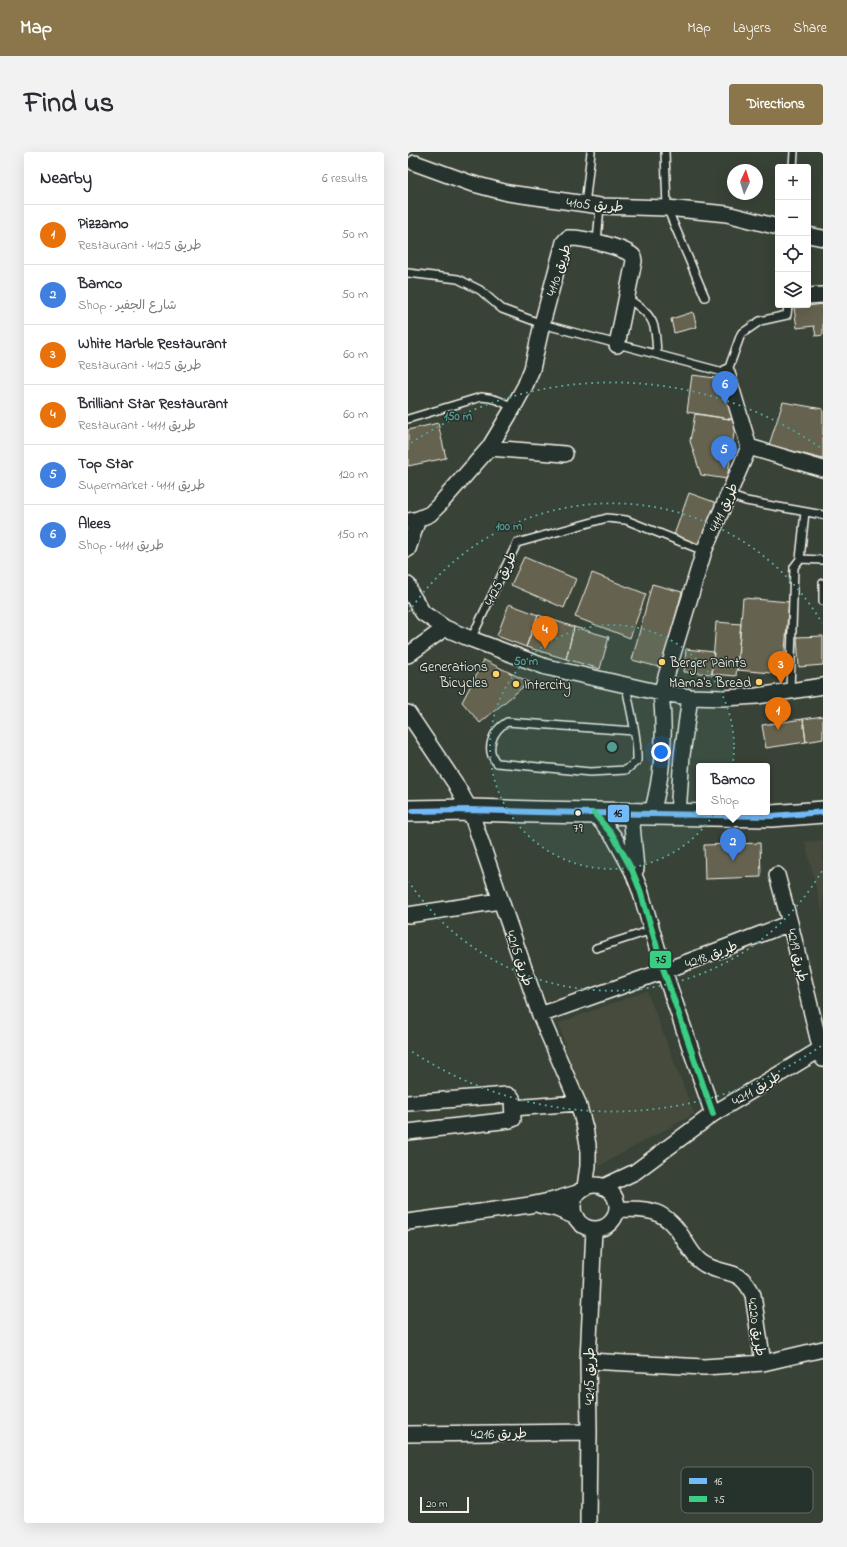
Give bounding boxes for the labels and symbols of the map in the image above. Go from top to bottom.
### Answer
north arrow [727,164,763,200]
street label: طريق 4105 [565,193,624,218]
street label: طريق 4110 [541,242,578,299]
pin: 6 [712,371,738,404]
text: 150 m [444,408,473,426]
pin: 5 [711,436,737,469]
street label: طريق 4111 [704,480,745,536]
text: 100 m [496,518,523,536]
street label: طريق 4125 [480,548,523,609]
pin: 4 [532,616,558,649]
pin: 3 [768,651,794,684]
text: 50 m [514,653,539,671]
place label: Berger Paints [669,653,747,675]
place label: Generations Bicycles [419,657,488,695]
marker: Berger Paints [657,657,667,667]
marker: Generations Bicycles [491,669,501,679]
place label: Mama's Bread [669,673,751,694]
place label: Intercity [524,675,571,697]
marker: Mama's Bread [754,677,764,687]
marker: Intercity [511,679,521,689]
pin: 1 [765,697,791,730]
centre of rings [605,740,619,754]
your location [651,742,671,762]
line badge: 16 [607,804,630,823]
text: 16 [614,806,622,822]
marker: 79 [573,808,583,818]
place label: 79 [573,819,583,838]
pin: 2 [720,828,746,861]
street label: طريق 4219 [780,927,813,984]
street label: طريق 4215 [499,928,538,989]
street label: طريق 4218 [682,936,741,975]
line badge: 75 [649,950,672,969]
text: 75 [656,952,667,968]
street label: طريق 4211 [728,1066,786,1112]
street label: طريق 4220 [741,1297,770,1358]
street label: طريق 4215 [580,1347,601,1405]
street label: طريق 4216 [471,1424,527,1445]
legend [681,1467,813,1513]
text: 16 [714,1474,722,1490]
text: 75 [714,1492,725,1508]
scale bar [420,1495,469,1514]

